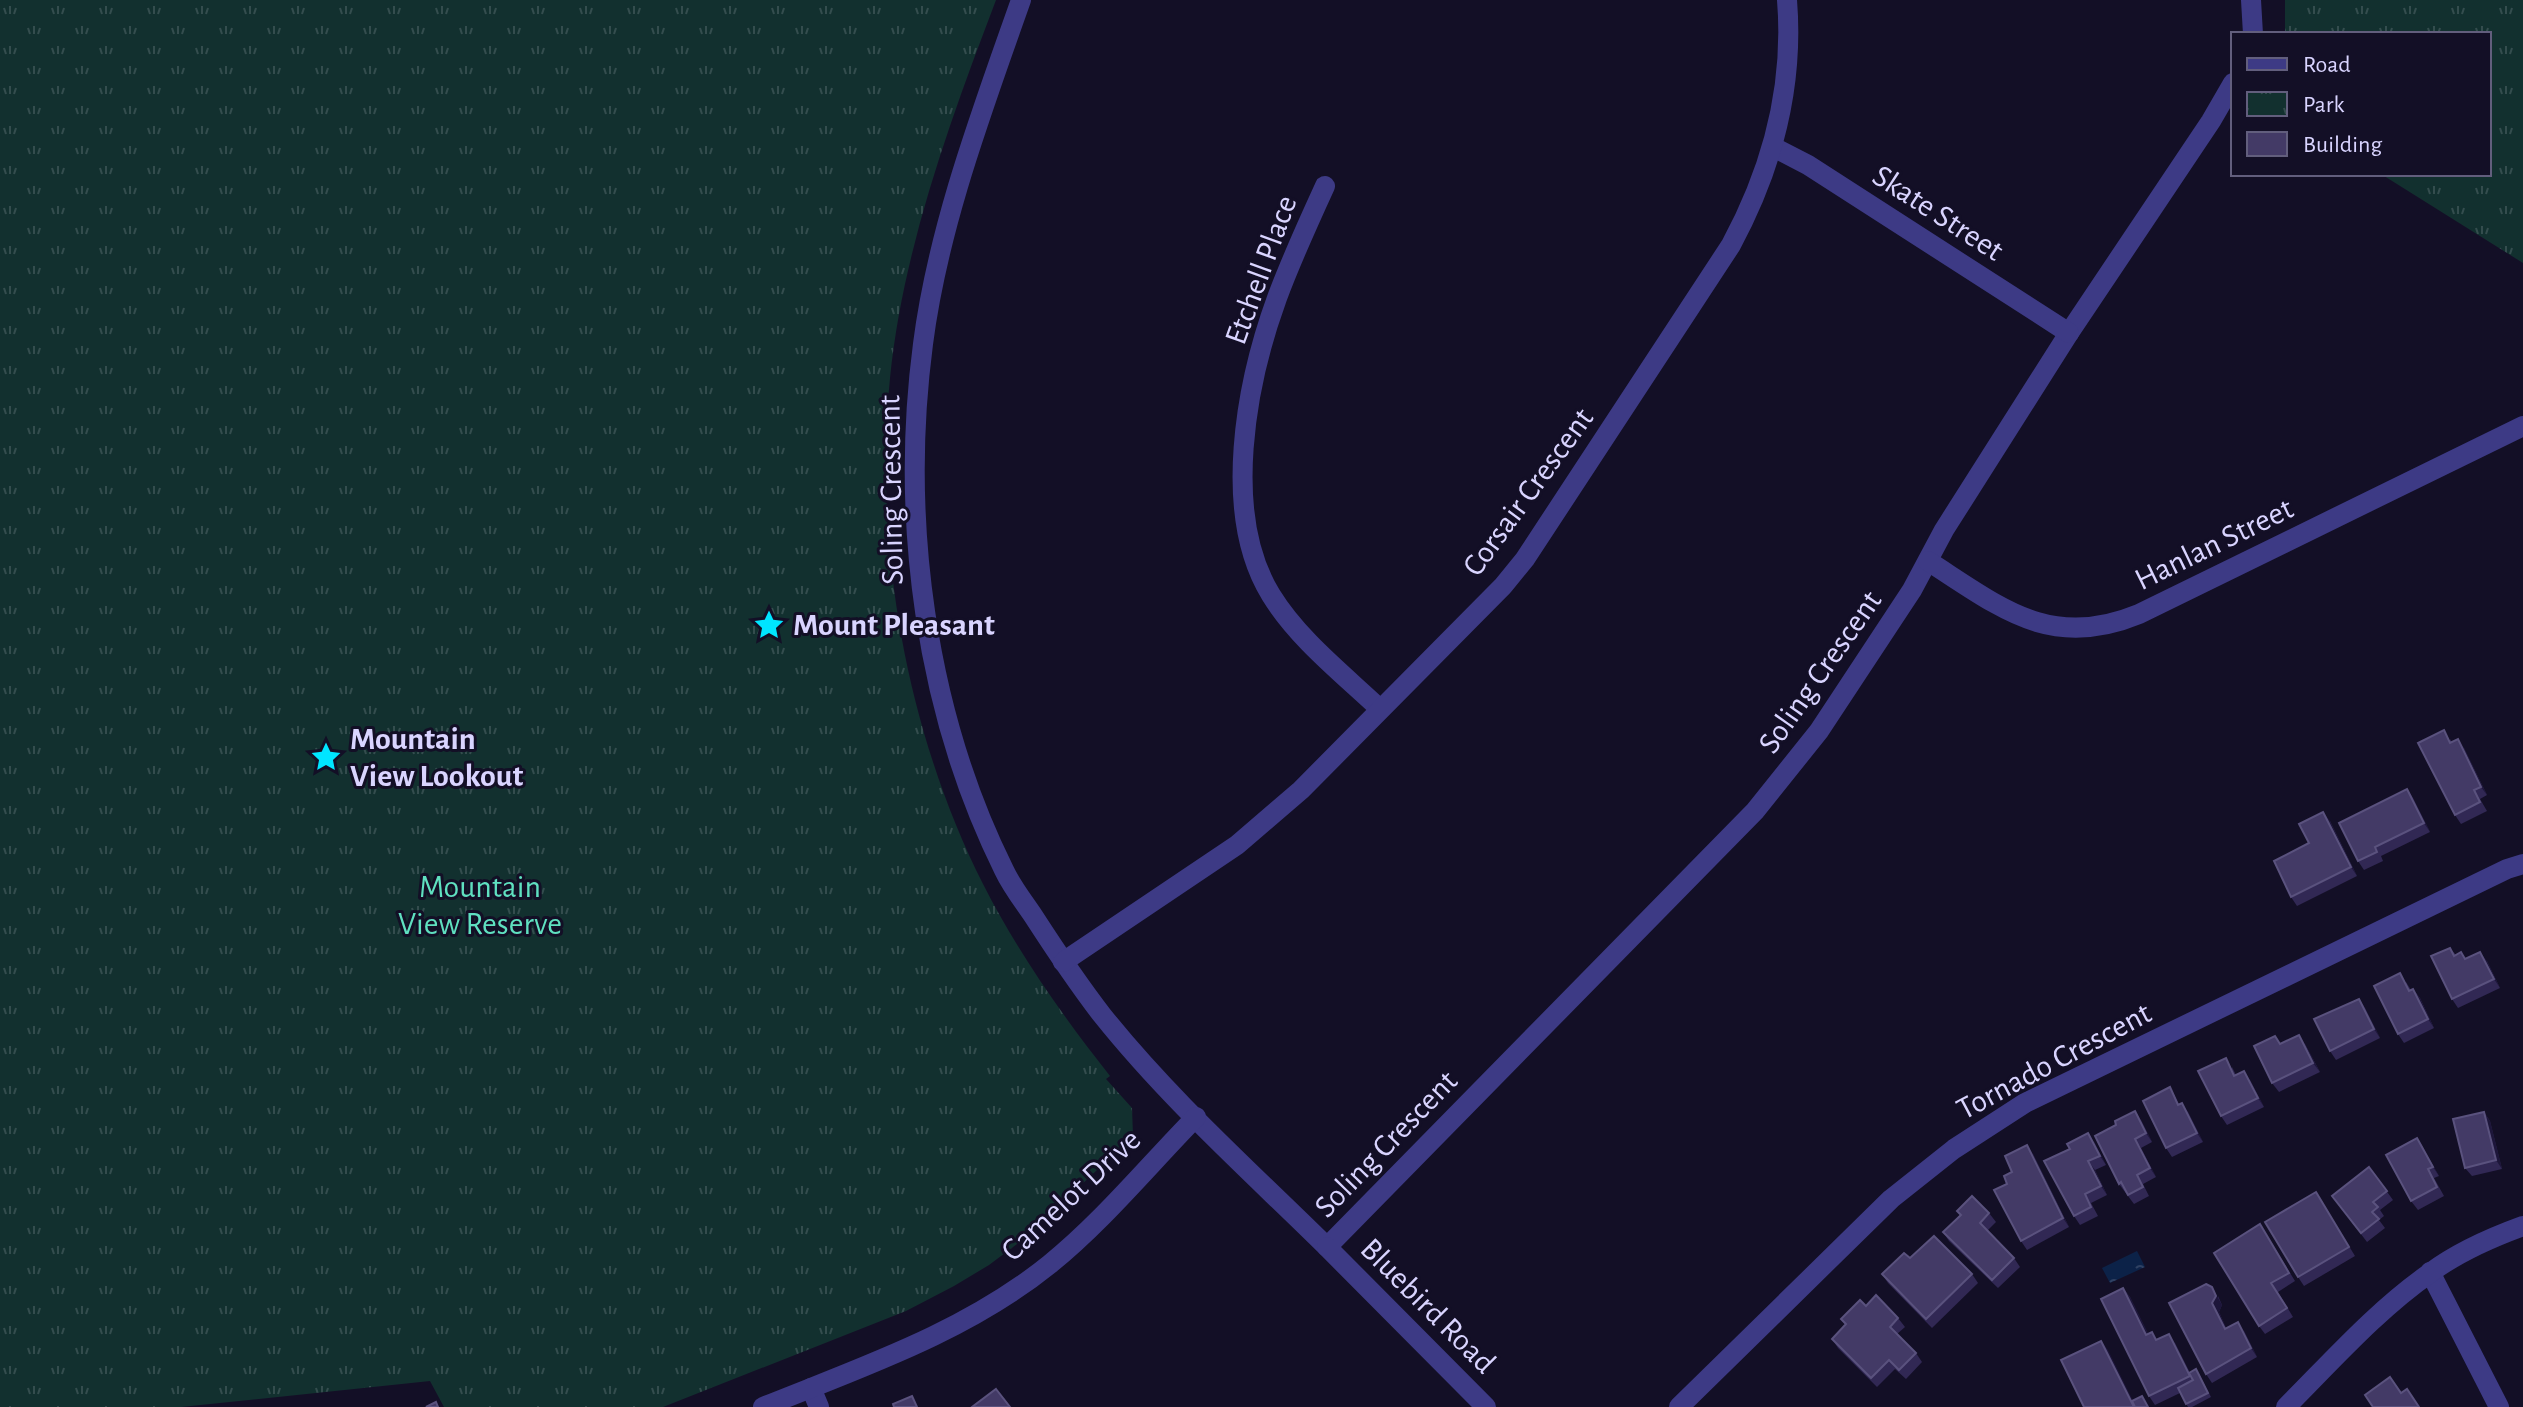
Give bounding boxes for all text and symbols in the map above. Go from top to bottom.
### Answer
legend [2231,32,2491,176]
text: Road [2303,53,2351,77]
text: Park [2303,93,2344,117]
text: Building [2303,133,2382,157]
street label: Skate Street [1867,159,2009,267]
street label: Etchell Place [1219,191,1303,349]
street label: Soling Crescent [873,395,909,585]
street label: Corsair Crescent [1457,402,1599,582]
street label: Hanlan Street [2130,492,2298,596]
street label: Soling Crescent [1752,585,1888,759]
place icon: Mount Pleasant [752,608,786,642]
place label: Mount Pleasant [793,609,995,641]
place label: Mountain View Lookout [350,723,523,792]
place icon: Mountain View Lookout [309,740,343,774]
park label: Mountain View Reserve [398,871,562,940]
street label: Tornado Crescent [1952,996,2156,1126]
street label: Soling Crescent [1309,1065,1463,1223]
street label: Camelot Drive [995,1123,1147,1267]
street label: Bluebird Road [1354,1232,1502,1380]

